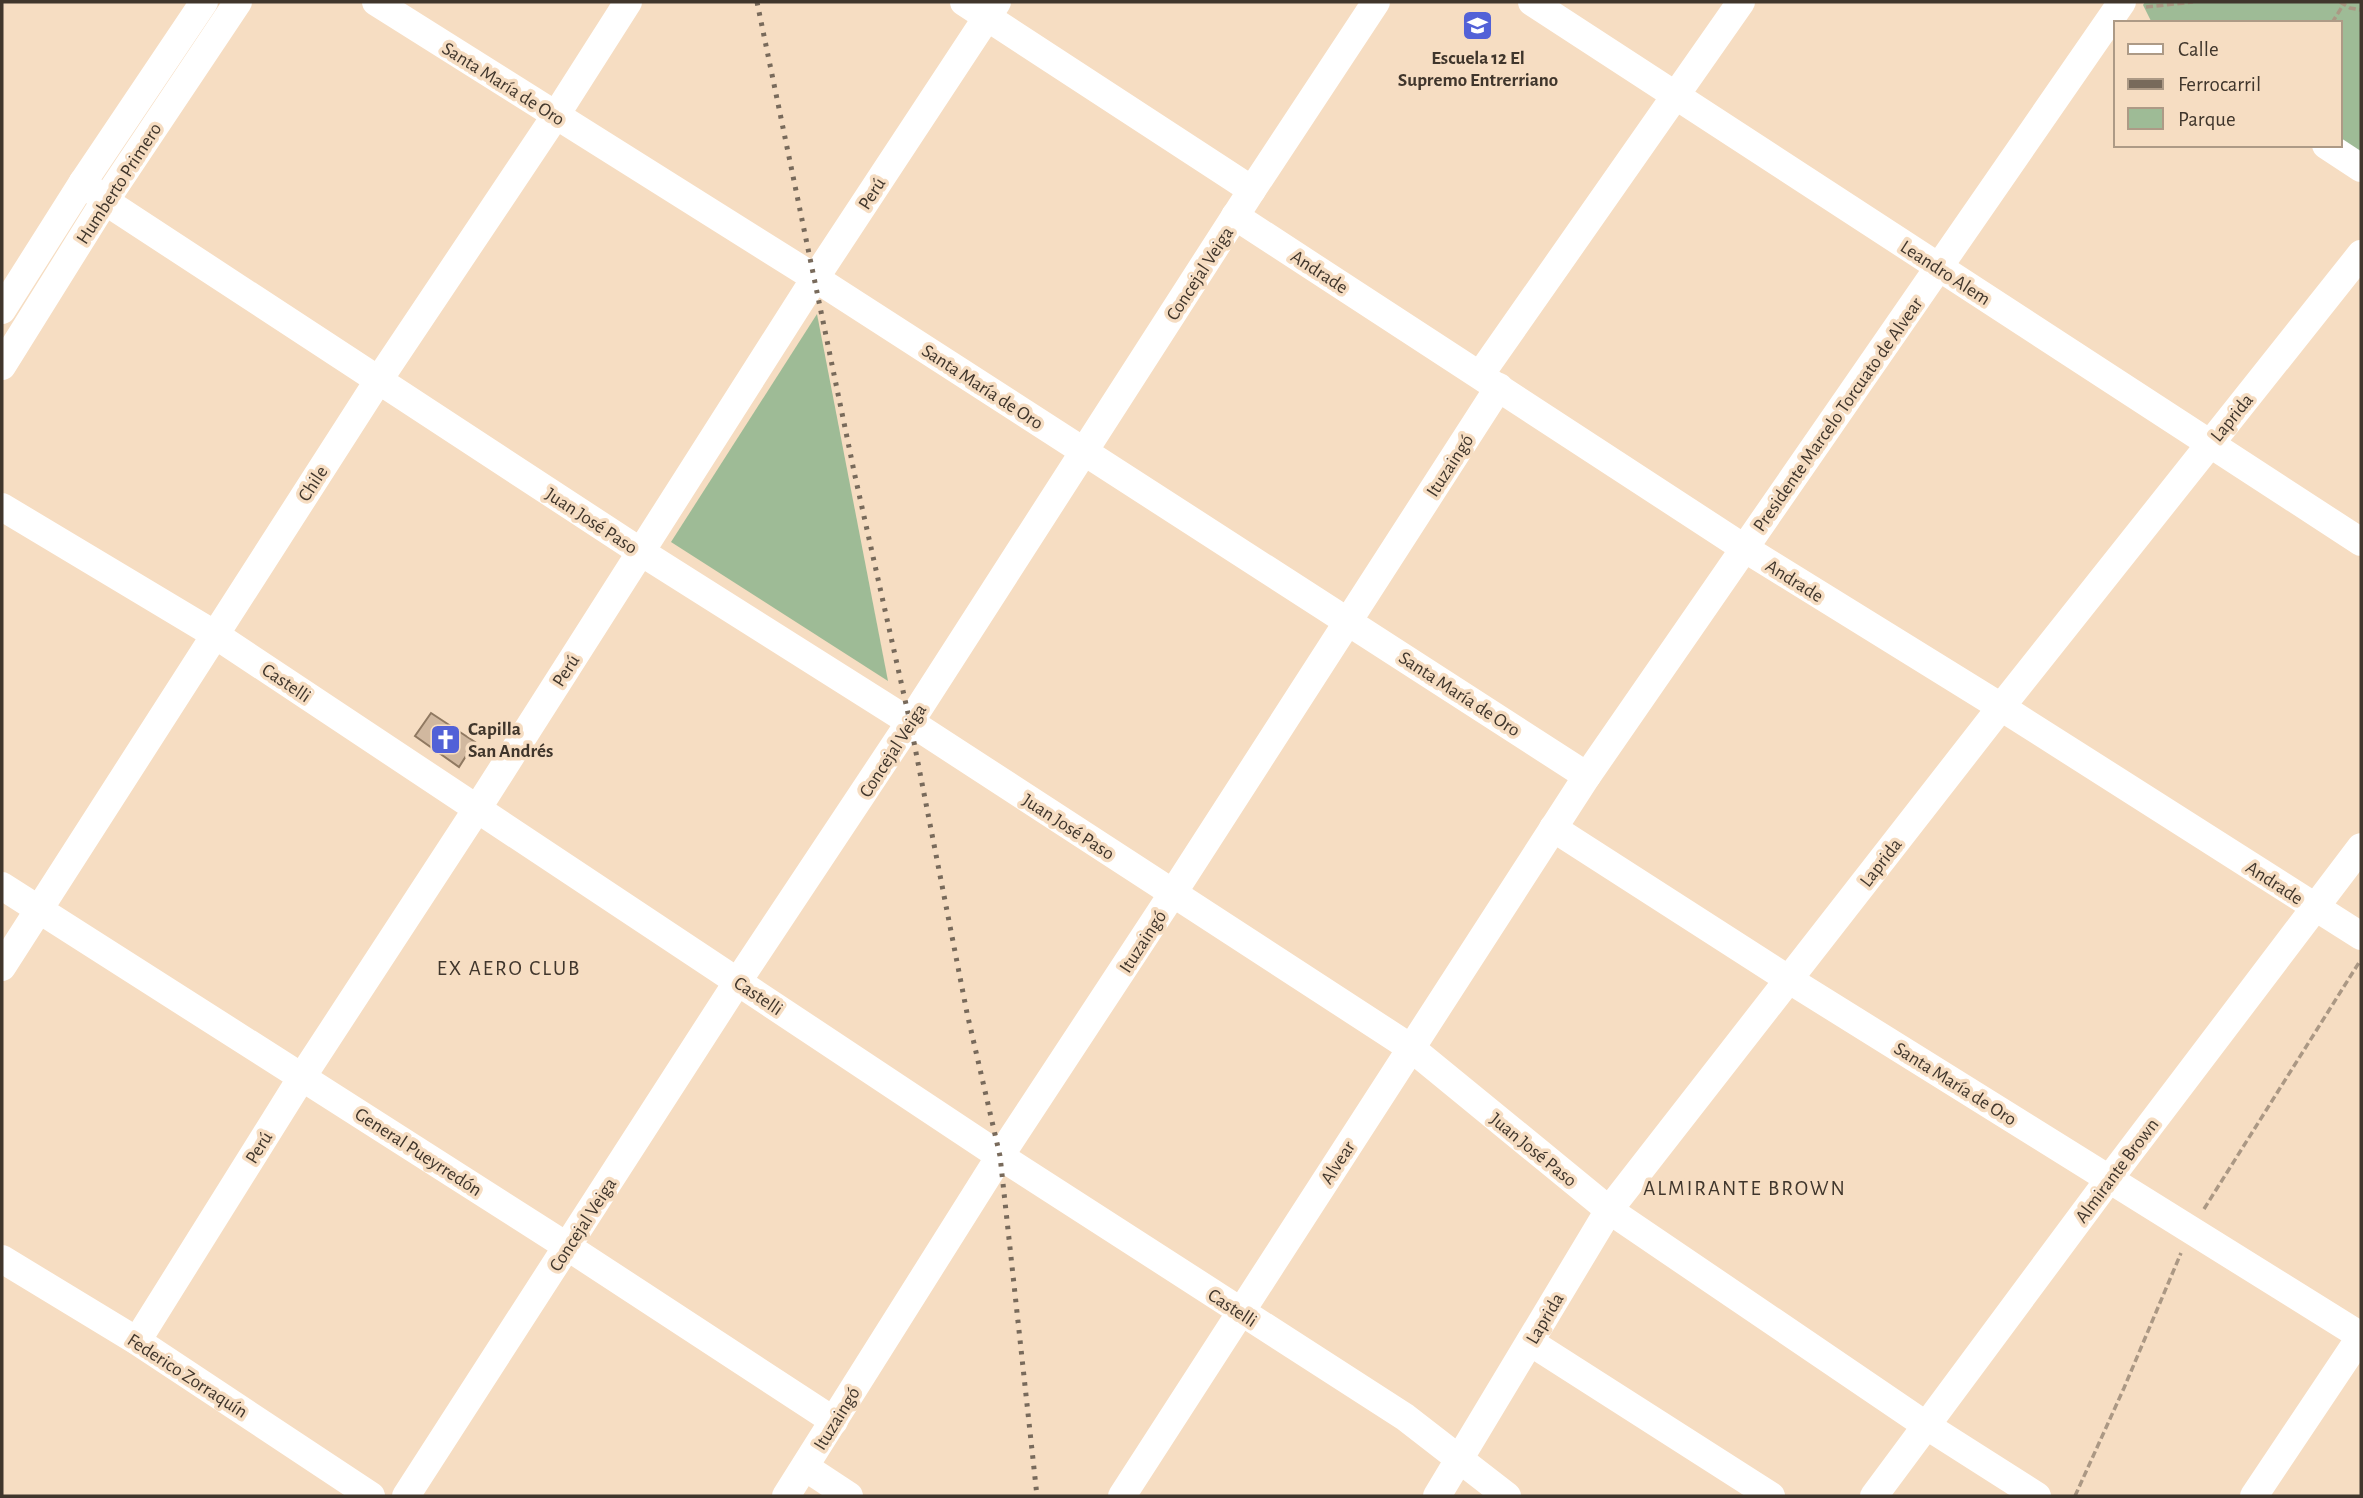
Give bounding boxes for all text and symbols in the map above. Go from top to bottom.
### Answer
school or university icon: Escuela 12 El Supremo Entrerriano [1461,9,1495,43]
legend [2114,21,2342,147]
street label: Santa María de Oro [439,39,568,129]
text: Calle [2178,39,2219,60]
place label: Escuela 12 El Supremo Entrerriano [1398,49,1558,90]
text: Ferrocarril [2178,74,2261,95]
text: Parque [2178,109,2236,130]
street label: Humberto Primero [73,120,165,248]
street label: Perú [855,174,890,213]
street label: Concejal Veiga [1163,224,1238,324]
street label: Leandro Alem [1897,237,1993,309]
street label: Andrade [1287,247,1351,298]
street label: Presidente Marcelo Torcuato de Alvear [1750,294,1927,535]
street label: Santa María de Oro [918,341,1046,433]
street label: Laprida [2207,390,2257,446]
street label: Ituzaingó [1423,431,1477,500]
street label: Chile [295,463,332,505]
street label: Juan José Paso [542,485,640,558]
street label: Andrade [1762,556,1826,606]
street label: Santa María de Oro [1395,648,1523,740]
street label: Perú [549,651,584,690]
street label: Castelli [258,660,314,706]
street label: Concejal Veiga [856,701,931,801]
place label: Capilla San Andrés [468,720,553,761]
church icon: Capilla San Andrés [428,722,462,756]
street label: Juan José Paso [1019,791,1117,864]
street label: Laprida [1857,835,1906,891]
street label: Andrade [2242,858,2306,909]
street label: Ituzaingó [1116,907,1170,976]
district label: EX AERO CLUB [437,958,581,979]
street label: Castelli [730,973,786,1019]
street label: Santa María de Oro [1891,1039,2020,1129]
street label: General Pueyrredón [351,1104,485,1200]
street label: Juan José Paso [1486,1110,1580,1191]
street label: Almirante Brown [2072,1115,2162,1227]
street label: Perú [242,1128,276,1167]
street label: Alvear [1318,1138,1359,1188]
street label: Concejal Veiga [546,1175,621,1275]
district label: ALMIRANTE BROWN [1643,1178,1847,1199]
street label: Castelli [1204,1286,1260,1331]
street label: Laprida [1523,1290,1568,1347]
street label: Federico Zorraquín [124,1331,251,1422]
street label: Ituzaingó [811,1384,864,1454]

